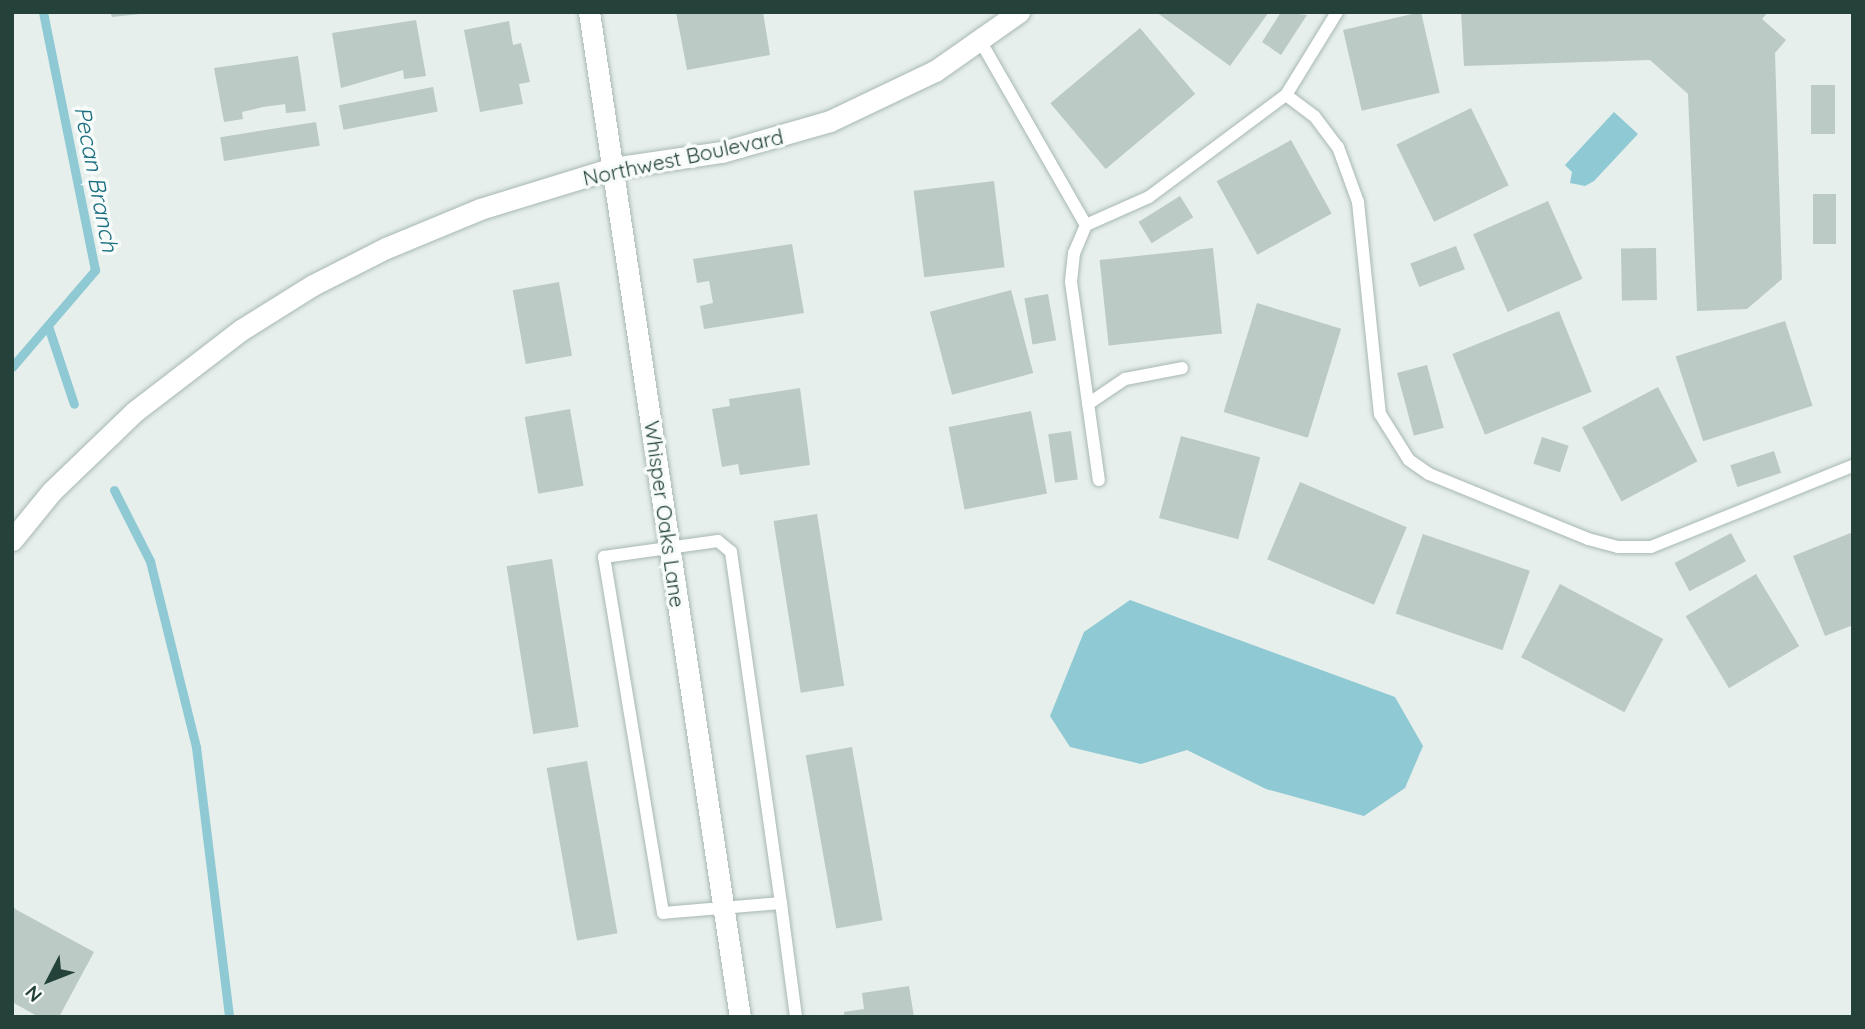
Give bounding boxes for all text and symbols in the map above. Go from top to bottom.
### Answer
water label: Pecan Branch [68,104,124,254]
street label: Northwest Boulevard [580,123,786,191]
street label: Whisper Oaks Lane [639,419,691,609]
north arrow [14,945,84,1015]
text: N [20,981,47,1007]

